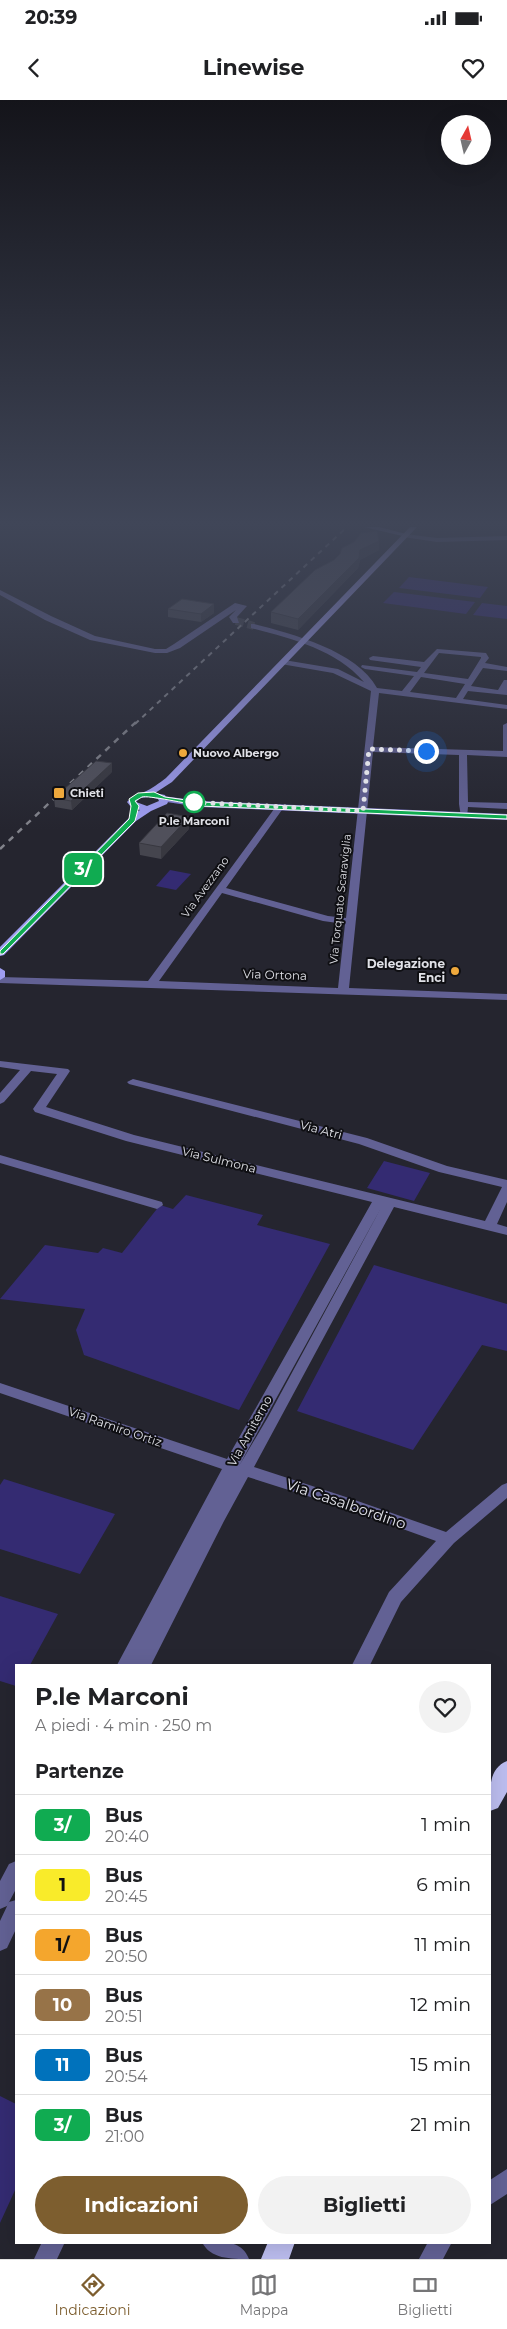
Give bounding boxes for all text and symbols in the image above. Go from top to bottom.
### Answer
text: 20:39 [25,6,77,29]
icon: back [20,54,48,82]
text: Linewise [203,54,304,81]
icon: heart [459,54,487,82]
north arrow [441,115,491,165]
map controls [441,115,491,165]
your location [414,739,439,764]
place label: Nuovo Albergo [193,746,279,760]
marker: Nuovo Albergo [177,747,189,759]
marker: Chieti [52,786,66,800]
place label: Chieti [70,786,104,800]
marker: P.le Marconi [183,791,205,813]
place label: P.le Marconi [159,814,229,828]
street label: Via Torquato Scaraviglia [326,833,354,965]
line badge: 3/ [61,853,106,885]
street label: Via Avezzano [178,854,232,920]
text: 3/ [74,858,92,880]
place label: Delegazione Enci [367,956,445,985]
marker: Delegazione Enci [449,965,461,977]
street label: Via Ortona [243,966,307,983]
street label: Via Atri [298,1117,344,1142]
street label: Via Sulmona [181,1143,258,1176]
street label: Via Amiterno [224,1393,275,1469]
street label: Via Ramiro Ortiz [66,1403,164,1450]
street label: Via Casalbordino [284,1474,409,1533]
button: heart [419,1681,471,1733]
text: P.le Marconi [35,1682,189,1711]
text: A piedi · 4 min · 250 m [35,1716,212,1735]
text: Partenze [35,1760,124,1783]
text: Bus [105,1804,143,1827]
text: 1 min [421,1813,471,1836]
text: 3/ [54,1814,71,1836]
text: 20:40 [105,1827,149,1846]
text: Bus [105,1864,143,1887]
text: 6 min [416,1873,471,1896]
text: 1 [59,1874,66,1896]
text: 20:45 [105,1887,148,1906]
text: Bus [105,1924,143,1947]
text: 11 min [414,1933,471,1956]
text: 1/ [55,1934,70,1956]
text: 20:50 [105,1947,148,1966]
text: Bus [105,1984,143,2007]
text: 12 min [410,1993,471,2016]
text: 10 [53,1994,72,2016]
text: 20:51 [105,2007,143,2026]
text: Bus [105,2044,143,2067]
text: 15 min [410,2053,471,2076]
text: 11 [55,2054,70,2076]
text: 20:54 [105,2067,148,2086]
text: Bus [105,2104,143,2127]
text: 21 min [410,2113,471,2136]
text: 3/ [54,2114,71,2136]
text: 21:00 [105,2127,144,2146]
button: Indicazioni [35,2176,248,2234]
button: Biglietti [258,2176,471,2234]
tab: Indicazioni [55,2271,131,2319]
tab: Mappa [240,2271,289,2319]
tab: Biglietti [398,2271,452,2319]

